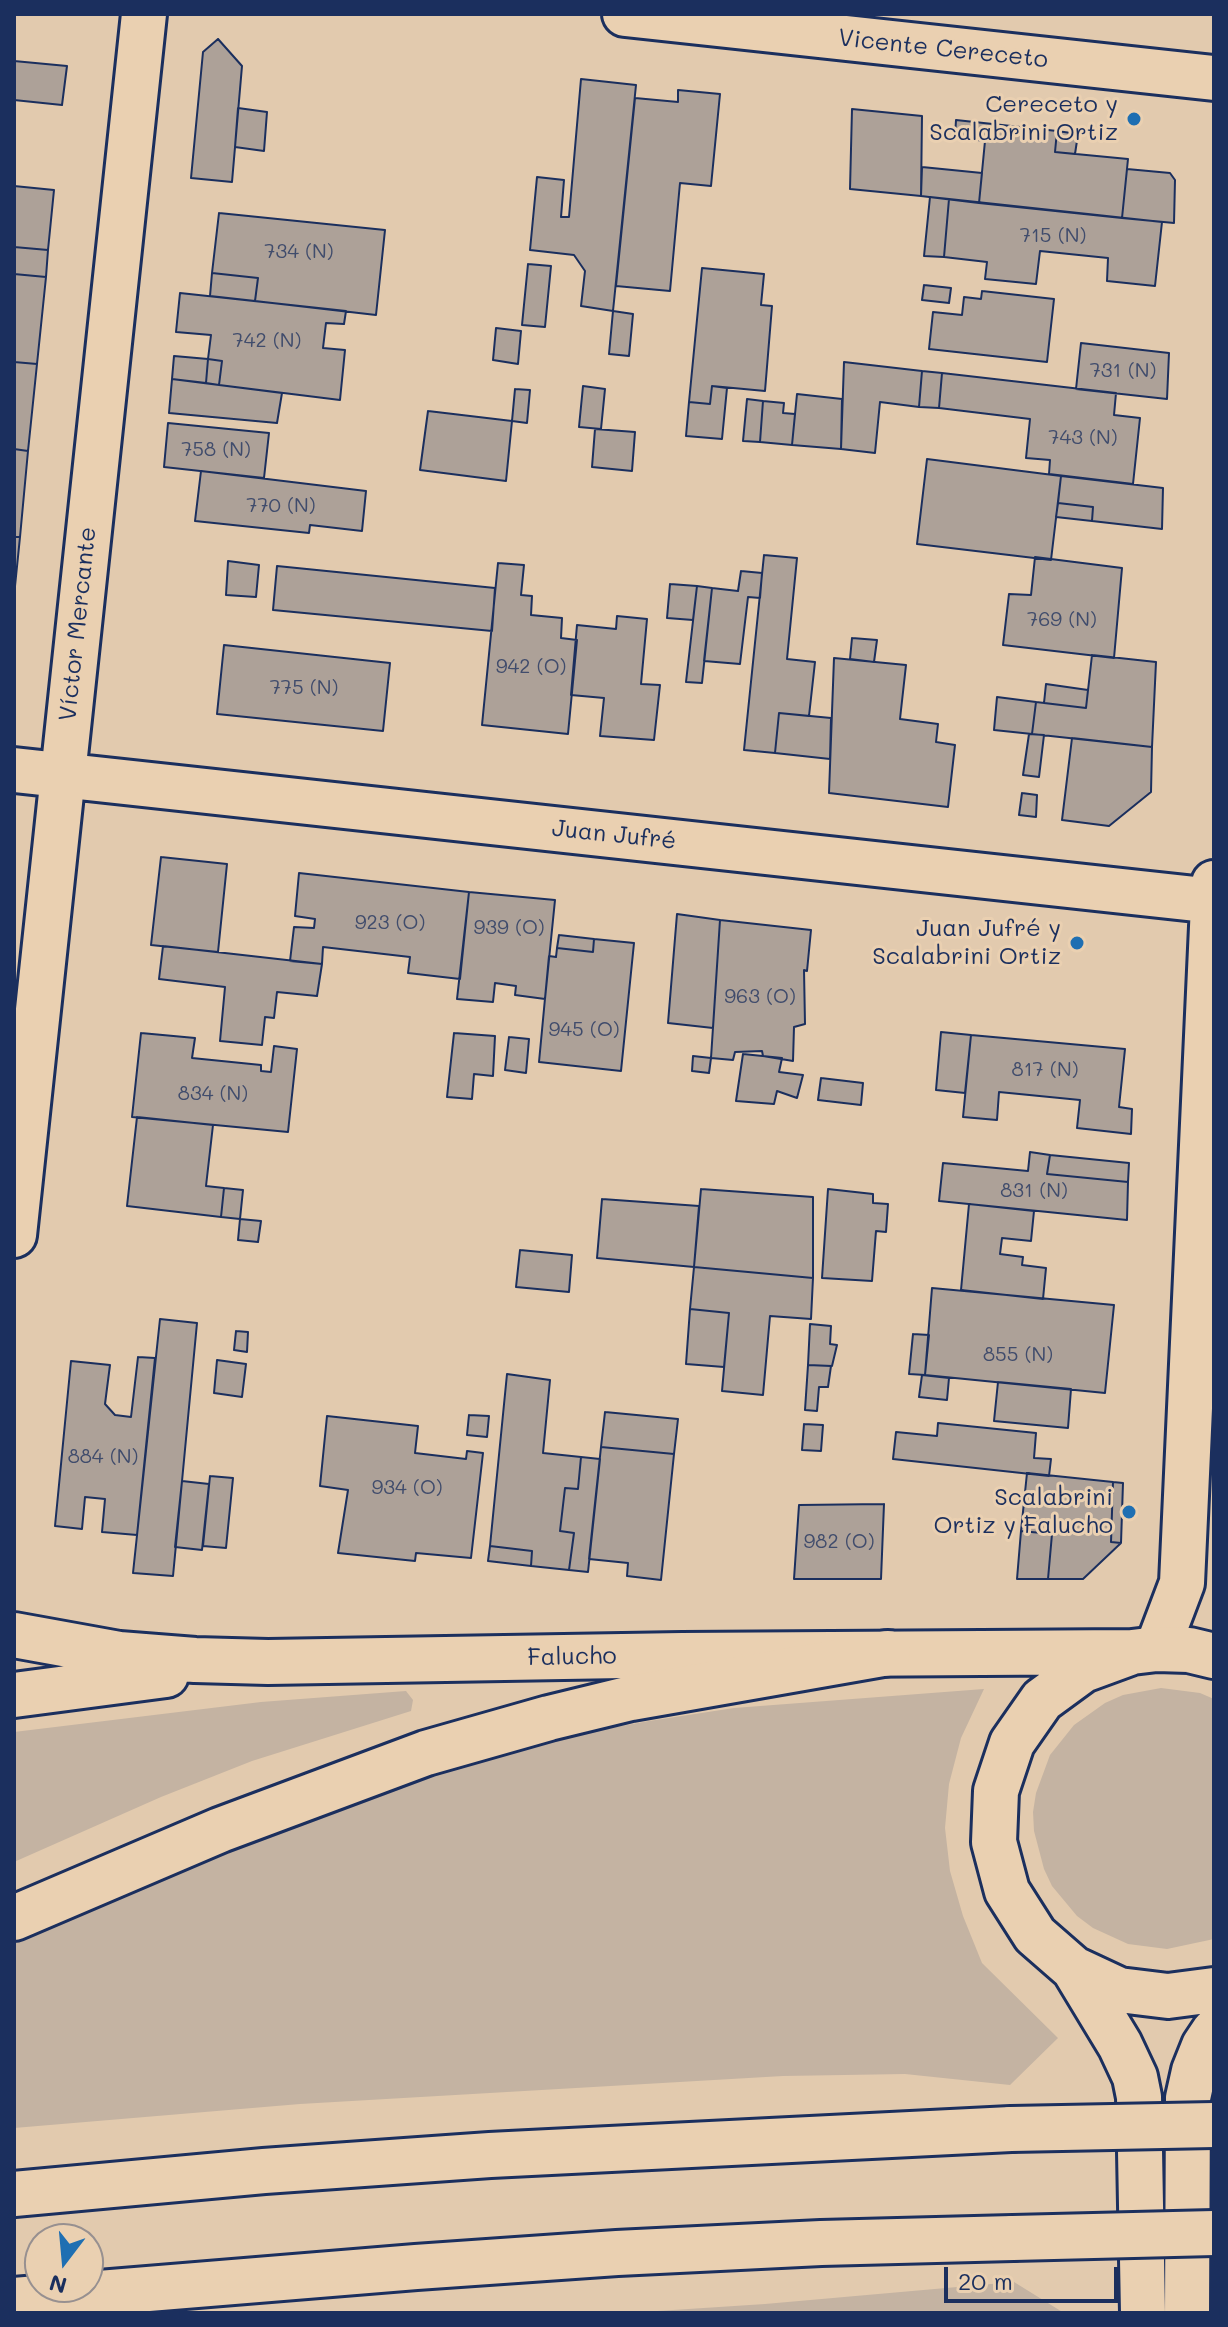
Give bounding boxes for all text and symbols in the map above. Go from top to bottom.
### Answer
street label: Vicente Cereceto [837,24,1049,74]
place label: Cereceto y Scalabrini Ortiz [929,91,1118,147]
marker: Cereceto y Scalabrini Ortiz [1125,110,1143,128]
house number: 715 (N) [1020,224,1086,248]
house number: 734 (N) [264,240,334,264]
house number: 742 (N) [233,329,301,353]
house number: 731 (N) [1090,359,1156,383]
house number: 743 (N) [1048,426,1118,450]
house number: 758 (N) [181,438,251,462]
house number: 770 (N) [246,494,316,518]
street label: Víctor Mercante [53,525,103,723]
house number: 769 (N) [1027,608,1097,632]
house number: 942 (O) [496,655,566,679]
house number: 775 (N) [270,676,338,700]
street label: Juan Jufré [550,814,678,856]
house number: 923 (O) [355,911,425,935]
place label: Juan Jufré y Scalabrini Ortiz [872,915,1061,971]
house number: 939 (O) [473,916,545,940]
marker: Juan Jufré y Scalabrini Ortiz [1068,934,1086,952]
house number: 963 (O) [724,985,796,1009]
house number: 945 (O) [548,1018,620,1042]
house number: 817 (N) [1012,1058,1078,1082]
house number: 834 (N) [178,1082,248,1106]
house number: 831 (N) [1000,1179,1068,1203]
house number: 855 (N) [983,1343,1053,1367]
house number: 884 (N) [68,1445,138,1469]
house number: 934 (O) [371,1476,443,1500]
place label: Scalabrini Ortiz y Falucho [933,1484,1113,1540]
marker: Scalabrini Ortiz y Falucho [1120,1503,1138,1521]
house number: 982 (O) [804,1530,874,1554]
street label: Falucho [527,1642,617,1672]
north arrow [24,2223,104,2303]
scale bar [948,2251,1122,2301]
text: 20 m [958,2265,1013,2296]
text: N [46,2268,70,2301]

